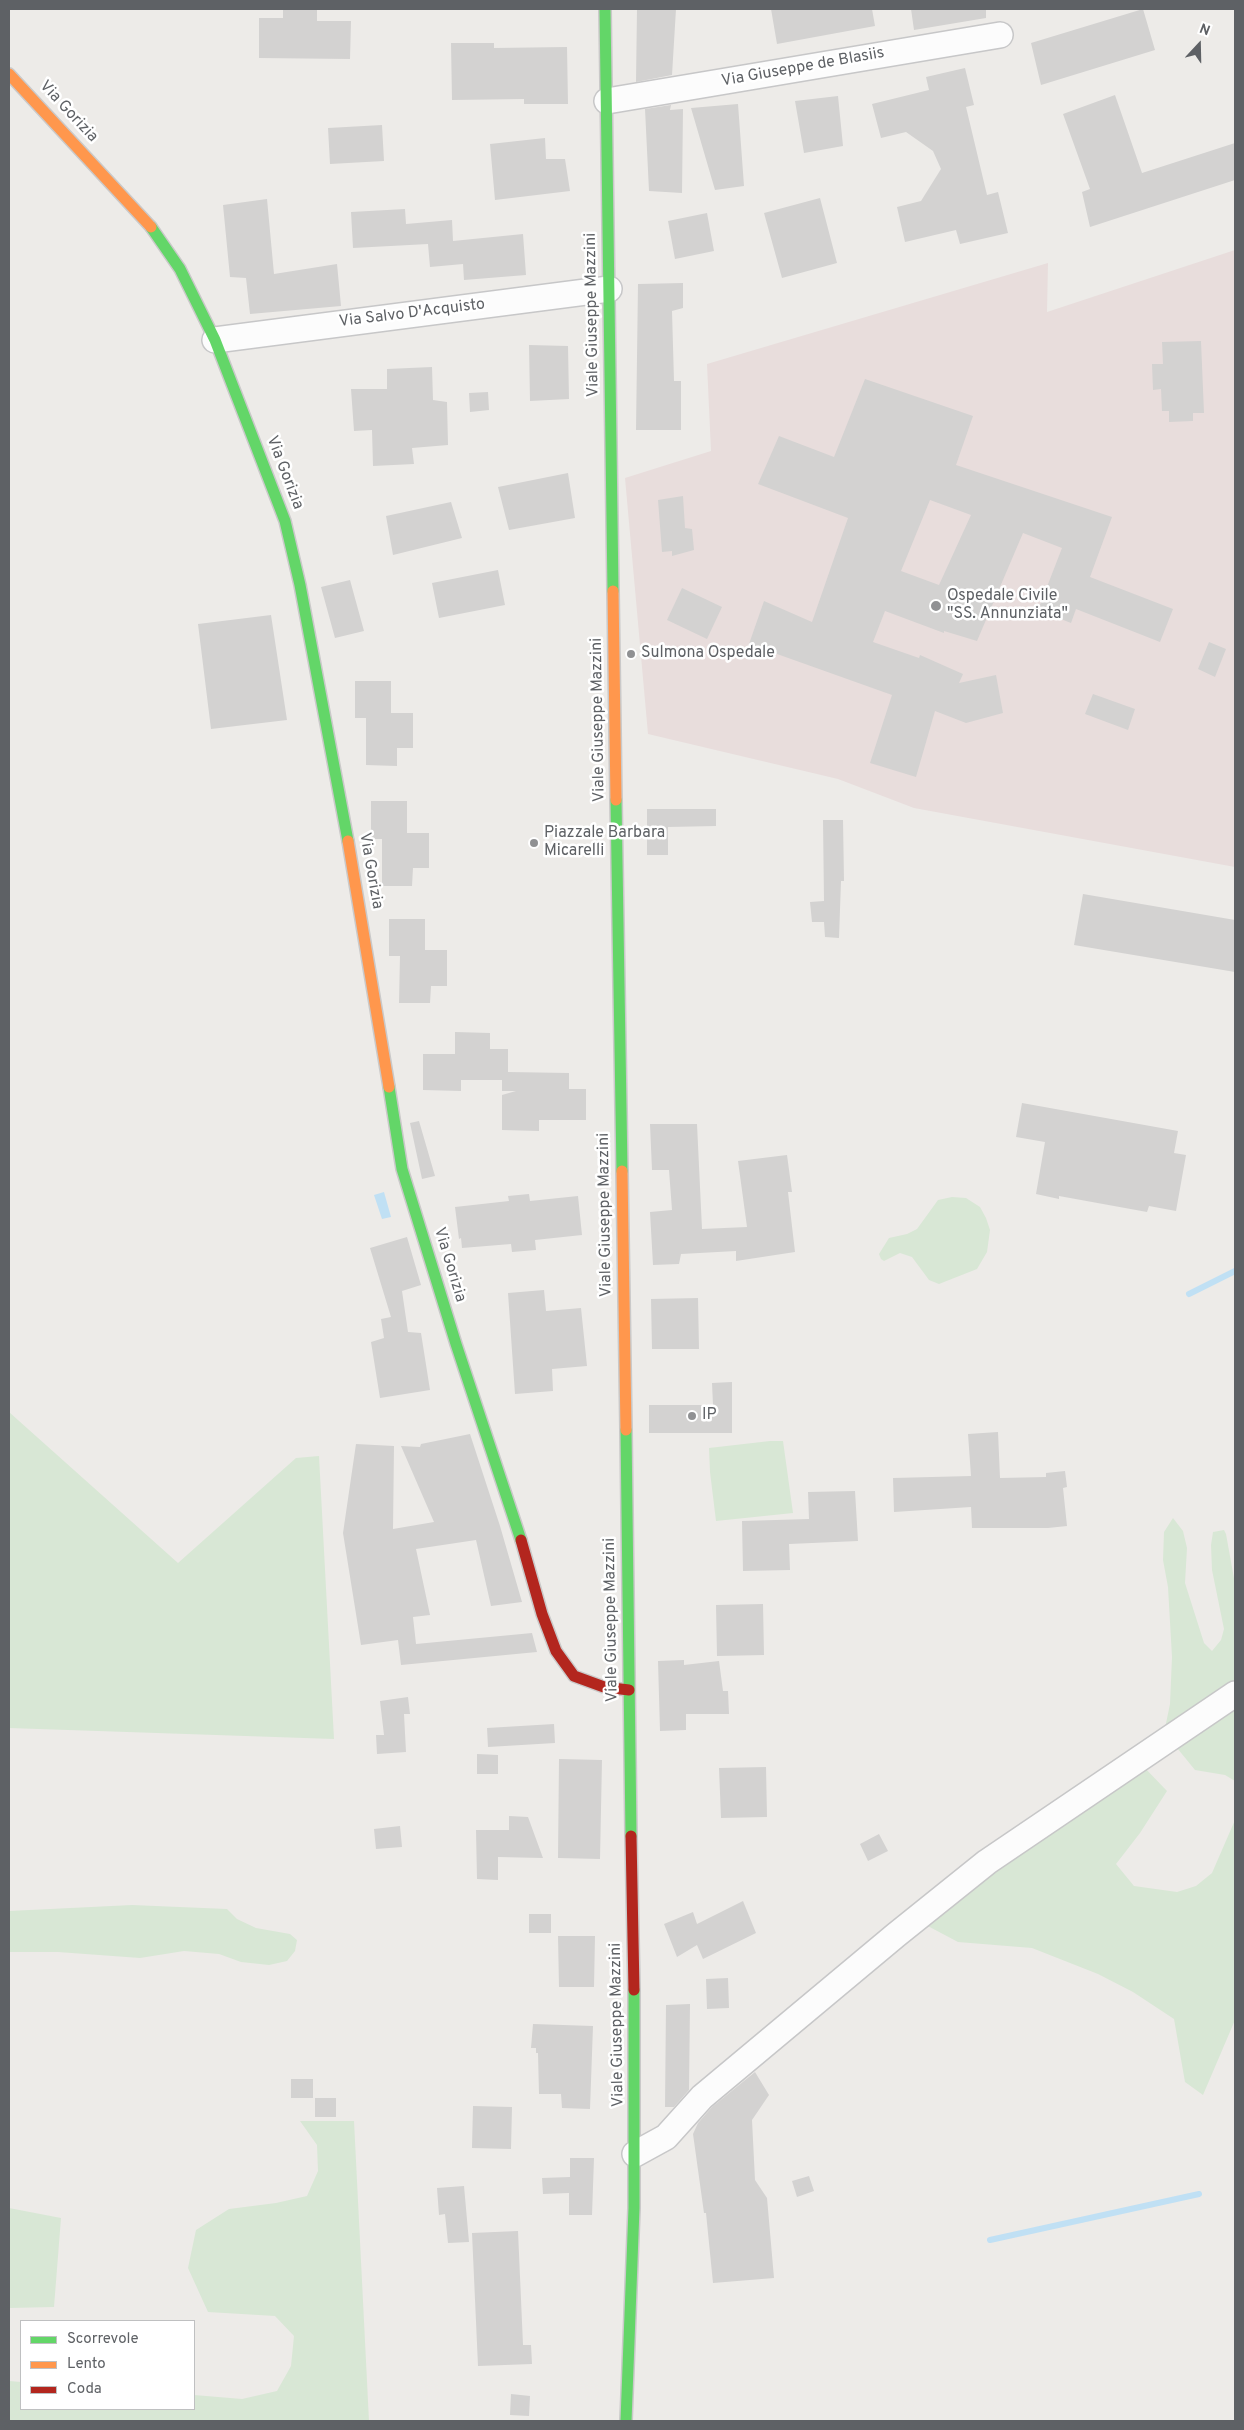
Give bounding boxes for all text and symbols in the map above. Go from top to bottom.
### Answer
north arrow [1174,20,1224,70]
text: N [1197,21,1212,40]
street label: Via Giuseppe de Blasiis [720,44,886,92]
street label: Via Gorizia [35,77,101,147]
street label: Viale Giuseppe Mazzini [582,233,604,397]
street label: Via Salvo D'Acquisto [338,296,486,332]
street label: Via Gorizia [261,433,307,513]
place label: Ospedale Civile "SS. Annunziata" [947,587,1068,625]
marker: Ospedale Civile "SS. Annunziata" [929,599,943,613]
street label: Viale Giuseppe Mazzini [588,638,610,802]
place label: Sulmona Ospedale [641,644,775,664]
marker: Sulmona Ospedale [625,648,637,660]
place label: Piazzale Barbara Micarelli [544,824,665,862]
street label: Via Gorizia [354,831,386,911]
marker: Piazzale Barbara Micarelli [528,837,540,849]
street label: Viale Giuseppe Mazzini [595,1133,617,1297]
street label: Via Gorizia [429,1225,469,1305]
place label: IP [702,1406,717,1426]
marker: IP [686,1410,698,1422]
street label: Viale Giuseppe Mazzini [601,1538,623,1702]
street label: Viale Giuseppe Mazzini [607,1943,629,2107]
legend [20,2320,195,2410]
text: Scorrevole [67,2330,139,2349]
text: Lento [67,2355,106,2374]
text: Coda [67,2380,102,2399]

